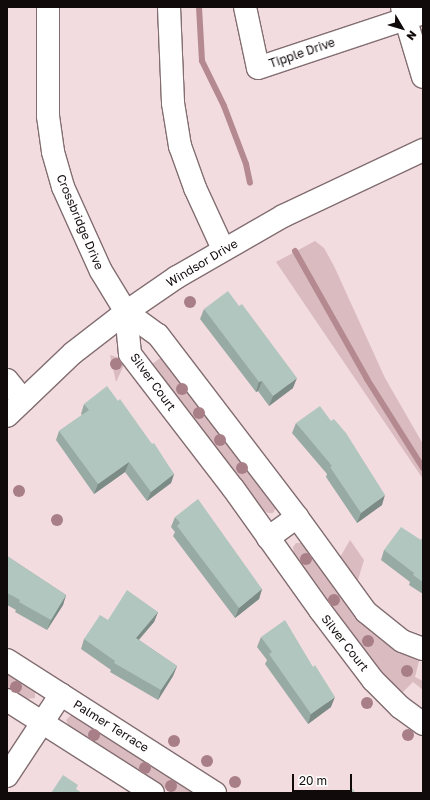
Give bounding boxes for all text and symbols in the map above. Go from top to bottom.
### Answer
north arrow [382,8,422,48]
text: N [404,28,420,43]
street label: Tipple Drive [267,35,337,71]
street label: Crossbridge Drive [53,172,107,272]
street label: Windsor Drive [164,236,240,290]
street label: Silver Court [127,350,179,414]
street label: Silver Court [318,612,372,674]
street label: Palmer Terrace [71,697,151,755]
scale bar [294,766,354,792]
text: 20 m [299,773,327,788]

